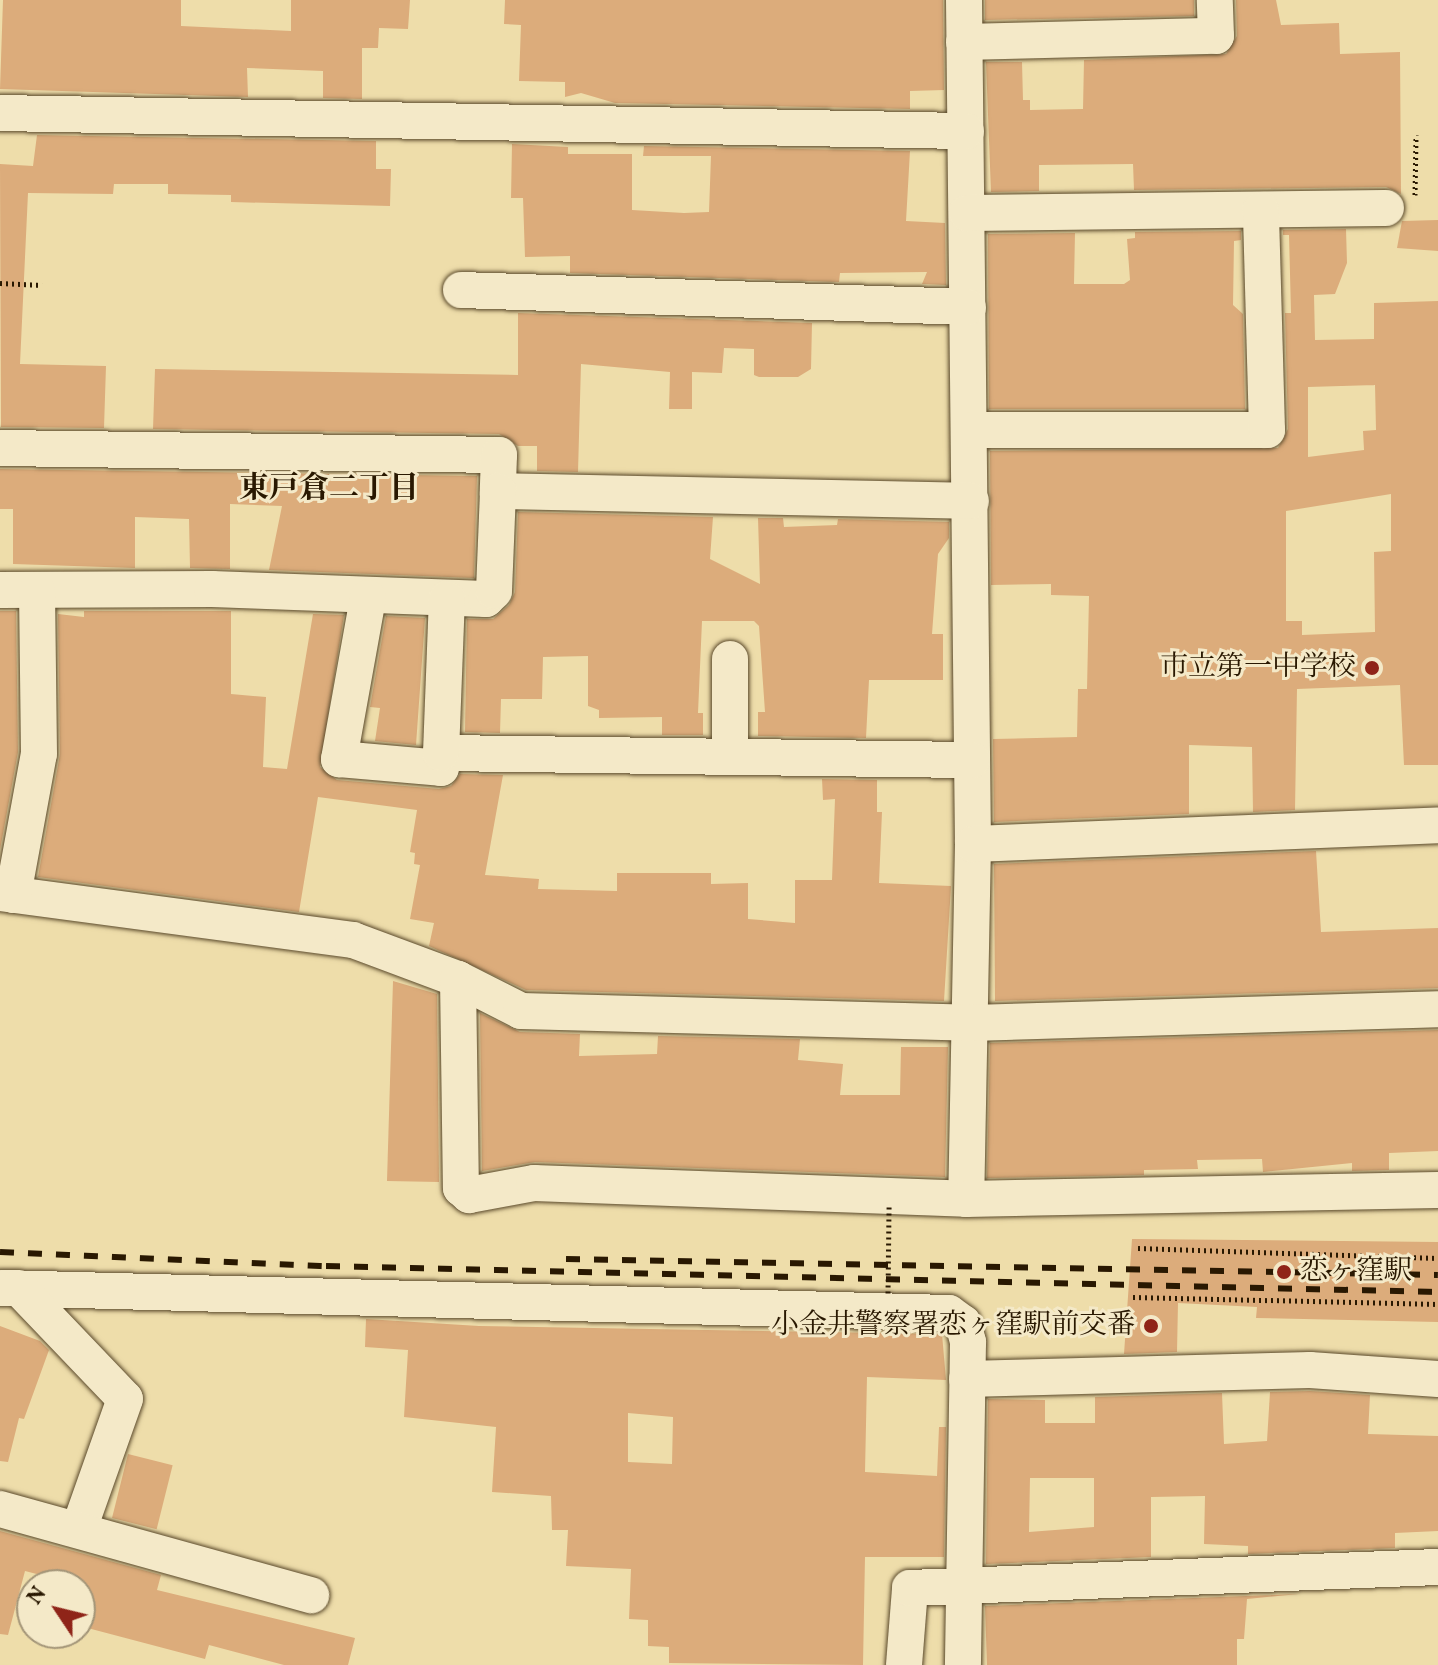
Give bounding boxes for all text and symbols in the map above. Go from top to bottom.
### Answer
district label: 東戸倉二丁目 [239,471,419,507]
place label: 市立第一中学校 [1160,651,1356,685]
marker: 市立第一中学校 [1363,659,1381,677]
place label: 恋ヶ窪駅 [1300,1255,1412,1289]
marker: 恋ヶ窪駅 [1275,1263,1293,1281]
place label: 小金井警察署恋ヶ窪駅前交番 [771,1309,1135,1343]
marker: 小金井警察署恋ヶ窪駅前交番 [1142,1317,1160,1335]
north arrow [16,1569,96,1649]
text: N [20,1581,55,1612]

